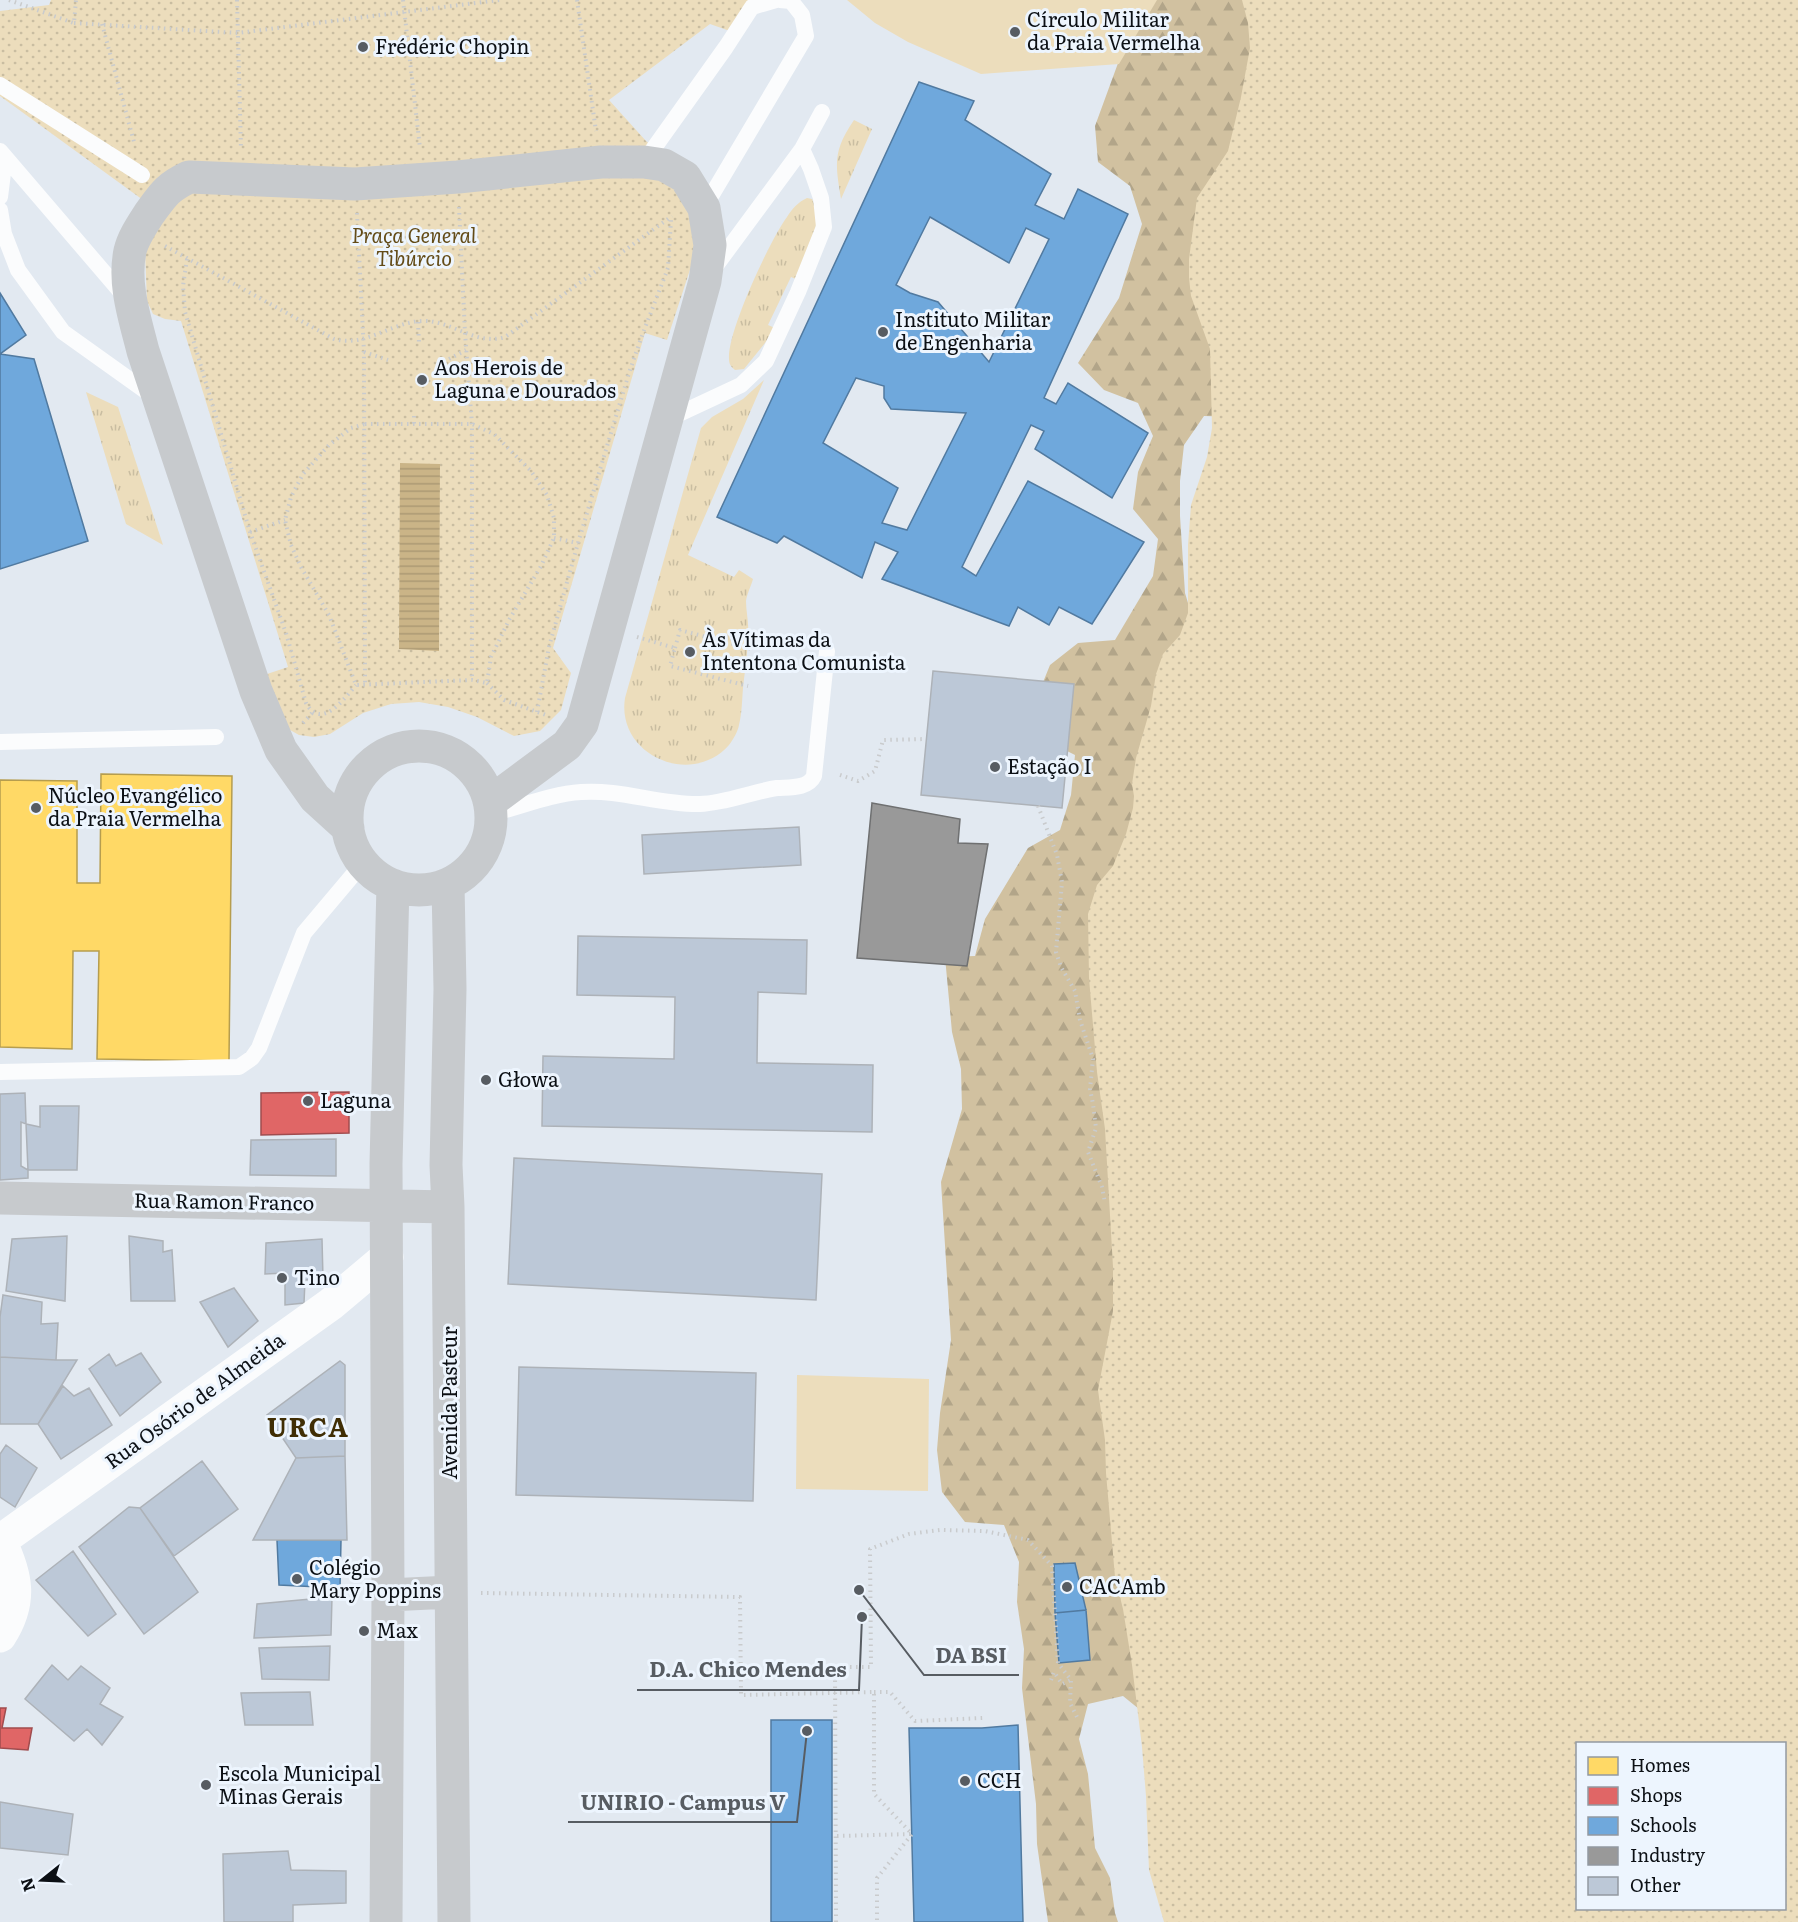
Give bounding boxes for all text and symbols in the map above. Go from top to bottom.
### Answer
place label: Círculo Militar da Praia Vermelha [1027,3,1200,56]
marker: Círculo Militar da Praia Vermelha [1008,25,1022,39]
place label: Frédéric Chopin [375,30,530,60]
marker: Frédéric Chopin [356,40,370,54]
park label: Praça General Tibúrcio [352,219,477,272]
place label: Instituto Militar de Engenharia [895,303,1051,356]
marker: Instituto Militar de Engenharia [876,325,890,339]
place label: Aos Herois de Laguna e Dourados [434,351,616,404]
marker: Aos Herois de Laguna e Dourados [415,373,429,387]
place label: Às Vítimas da Intentona Comunista [702,623,906,676]
marker: Às Vítimas da Intentona Comunista [683,645,697,659]
place label: Estação I [1007,750,1092,780]
marker: Estação I [988,760,1002,774]
place label: Núcleo Evangélico da Praia Vermelha [48,779,222,832]
marker: Núcleo Evangélico da Praia Vermelha [29,801,43,815]
place label: Głowa [498,1063,559,1093]
marker: Głowa [479,1073,493,1087]
place label: Laguna [320,1084,392,1114]
marker: Laguna [301,1094,315,1108]
street label: Rua Ramon Franco [134,1183,315,1217]
place label: Tino [294,1261,340,1291]
marker: Tino [275,1271,289,1285]
street label: Rua Osório de Almeida [98,1324,290,1475]
street label: Avenida Pasteur [433,1326,463,1480]
district label: URCA [267,1406,349,1445]
place label: Colégio Mary Poppins [309,1551,441,1604]
place label: CACAmb [1079,1570,1166,1600]
marker: Colégio Mary Poppins [290,1572,304,1586]
marker: CACAmb [1060,1580,1074,1594]
place label: Max [376,1614,418,1644]
marker: Max [357,1624,371,1638]
callout: DA BSI [924,1636,1019,1675]
text: DA BSI [935,1638,1007,1669]
callout: D.A. Chico Mendes [637,1651,859,1690]
text: D.A. Chico Mendes [649,1652,847,1683]
legend [1576,1742,1786,1910]
text: Homes [1630,1751,1690,1778]
place label: Escola Municipal Minas Gerais [218,1757,381,1810]
place label: CCH [977,1764,1022,1794]
marker: CCH [958,1774,972,1788]
marker: Escola Municipal Minas Gerais [199,1778,213,1792]
text: Shops [1630,1781,1682,1808]
callout: UNIRIO - Campus V [568,1783,797,1822]
text: UNIRIO - Campus V [580,1785,786,1816]
text: Schools [1630,1811,1696,1838]
text: Industry [1630,1841,1706,1868]
north arrow [12,1850,72,1910]
text: Other [1630,1871,1681,1898]
text: N [13,1875,40,1895]

